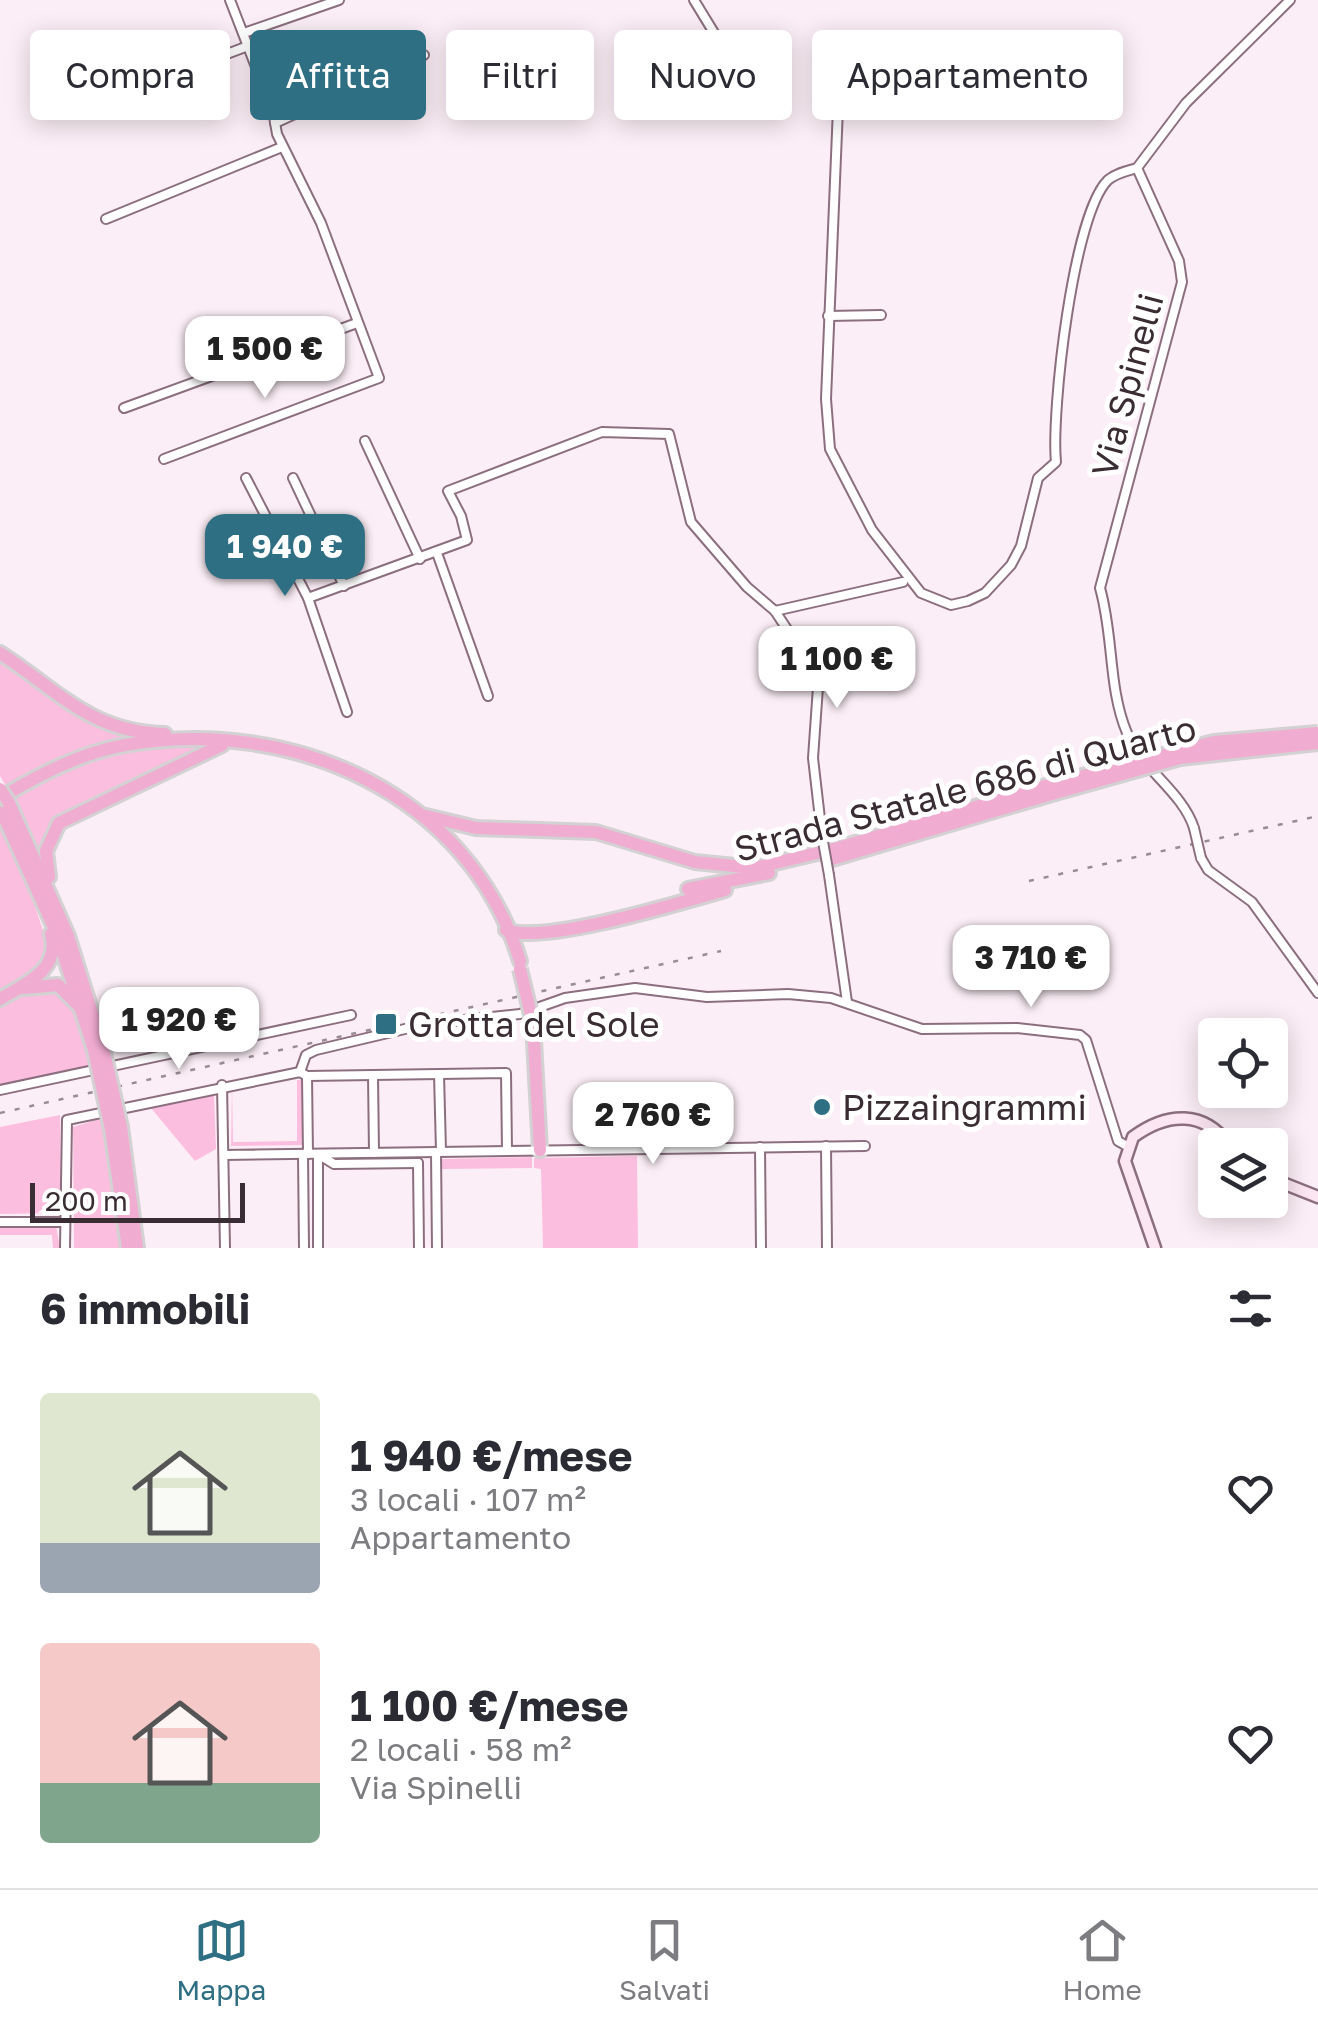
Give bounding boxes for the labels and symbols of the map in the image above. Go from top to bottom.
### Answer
street label: Via Spinelli [1082,289,1172,481]
pin: 1 500 € [173,316,357,401]
pin: 1 940 € [193,514,377,599]
pin: 1 100 € [745,626,929,711]
street label: Strada Statale 686 di Quarto [730,706,1200,870]
pin: 3 710 € [939,925,1123,1010]
pin: 1 920 € [87,987,271,1072]
place label: Grotta del Sole [408,1003,659,1045]
marker: Grotta del Sole [373,1011,399,1037]
pin: 2 760 € [561,1082,745,1167]
place label: Pizzaingrammi [842,1086,1087,1128]
marker: Pizzaingrammi [811,1096,833,1118]
scale bar [30,1178,245,1222]

